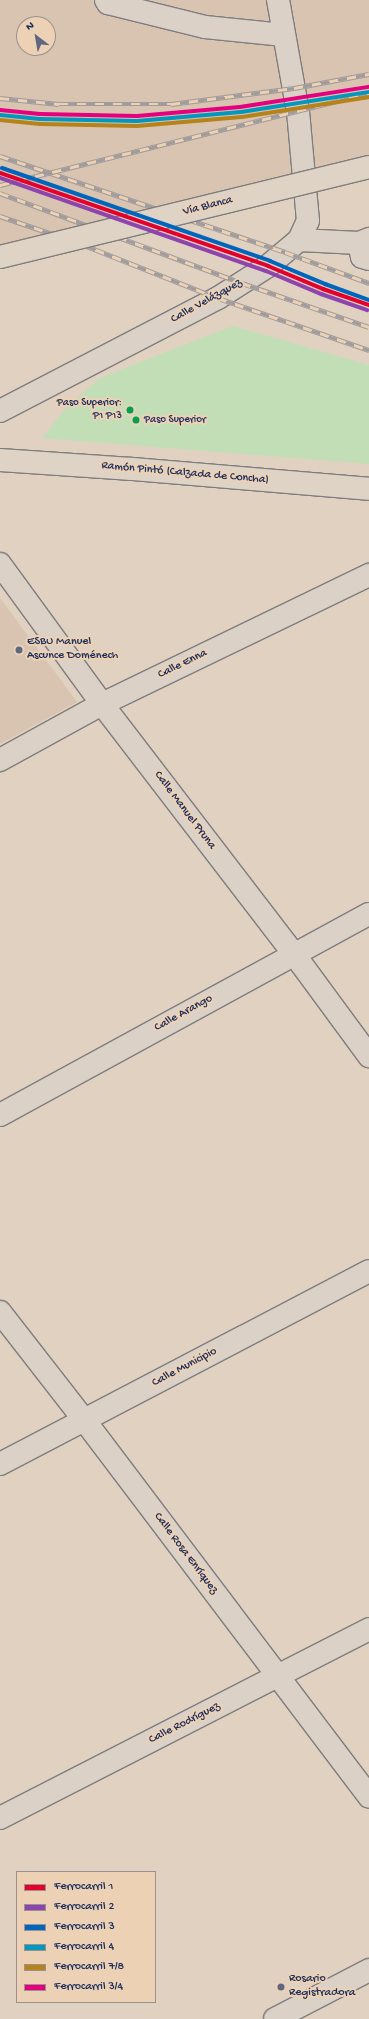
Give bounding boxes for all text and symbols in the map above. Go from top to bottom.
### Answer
north arrow [16,16,56,56]
text: N [24,20,37,34]
street label: Vía Blanca [182,194,234,220]
street label: Calle Velázquez [169,276,245,328]
place label: Paso Superior: P1 P13 [57,397,122,423]
marker: Paso Superior: P1 P13 [125,405,135,415]
place label: Paso Superior [144,413,206,427]
marker: Paso Superior [131,415,141,425]
street label: Ramón Pintó (Calzada de Concha) [101,460,269,488]
place label: ESBU Manuel Ascunce Doménech [27,636,118,664]
marker: ESBU Manuel Ascunce Doménech [14,645,24,655]
street label: Calle Enna [156,647,210,683]
street label: Calle Manuel Pruna [150,769,218,853]
street label: Calle Arango [152,992,216,1036]
street label: Calle Municipio [150,1345,220,1391]
street label: Calle Rosa Enríquez [150,1510,220,1598]
street label: Calle Rodríguez [147,1700,223,1748]
legend [16,1871,156,2003]
text: Ferrocarril 1 [54,1880,113,1894]
text: Ferrocarril 2 [54,1900,114,1914]
text: Ferrocarril 3 [54,1920,115,1934]
text: Ferrocarril 4 [54,1940,114,1954]
text: Ferrocarril 7/8 [54,1960,124,1974]
place label: Rosario Registradora [289,1973,355,2001]
text: Ferrocarril 3/4 [54,1980,123,1994]
marker: Rosario Registradora [276,1982,286,1992]

